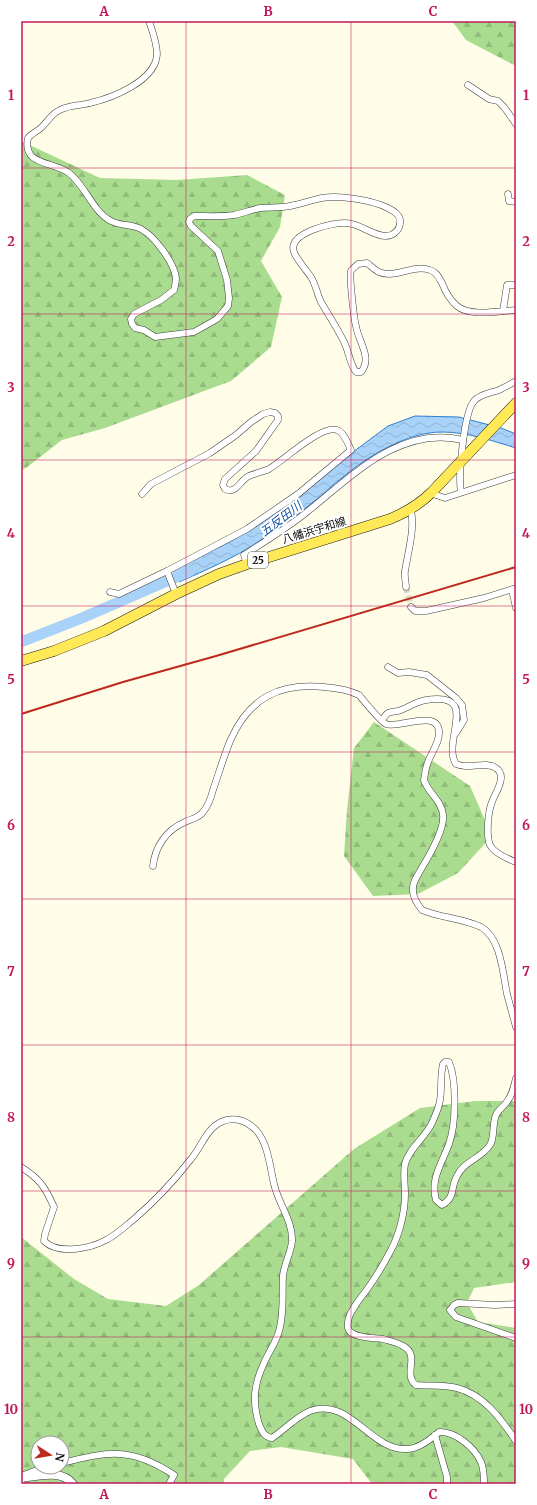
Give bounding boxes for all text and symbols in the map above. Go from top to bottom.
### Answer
text: A [98,3,109,20]
text: B [263,3,273,20]
text: C [429,3,438,20]
text: 1 [8,87,14,104]
text: 1 [523,87,529,104]
text: 2 [7,233,15,250]
text: 2 [522,233,530,250]
text: 3 [7,379,15,396]
text: 3 [522,379,530,396]
water label: 五反田川 [257,497,306,539]
street label: 八幡浜宇和線 [280,514,348,546]
text: 4 [7,525,16,542]
text: 4 [522,525,531,542]
road number: 25 [248,552,268,568]
text: 5 [7,671,15,688]
text: 5 [522,671,530,688]
text: 6 [7,817,15,834]
text: 6 [522,817,530,834]
text: 7 [7,963,15,980]
text: 7 [522,963,530,980]
text: 8 [7,1109,15,1126]
text: 8 [522,1109,530,1126]
text: 9 [7,1255,15,1272]
text: 9 [522,1255,530,1272]
text: 10 [4,1401,18,1418]
text: 10 [519,1401,533,1418]
north arrow [30,1435,70,1475]
text: N [52,1451,68,1463]
text: A [98,1486,109,1503]
text: B [263,1486,273,1503]
text: C [429,1486,438,1503]

